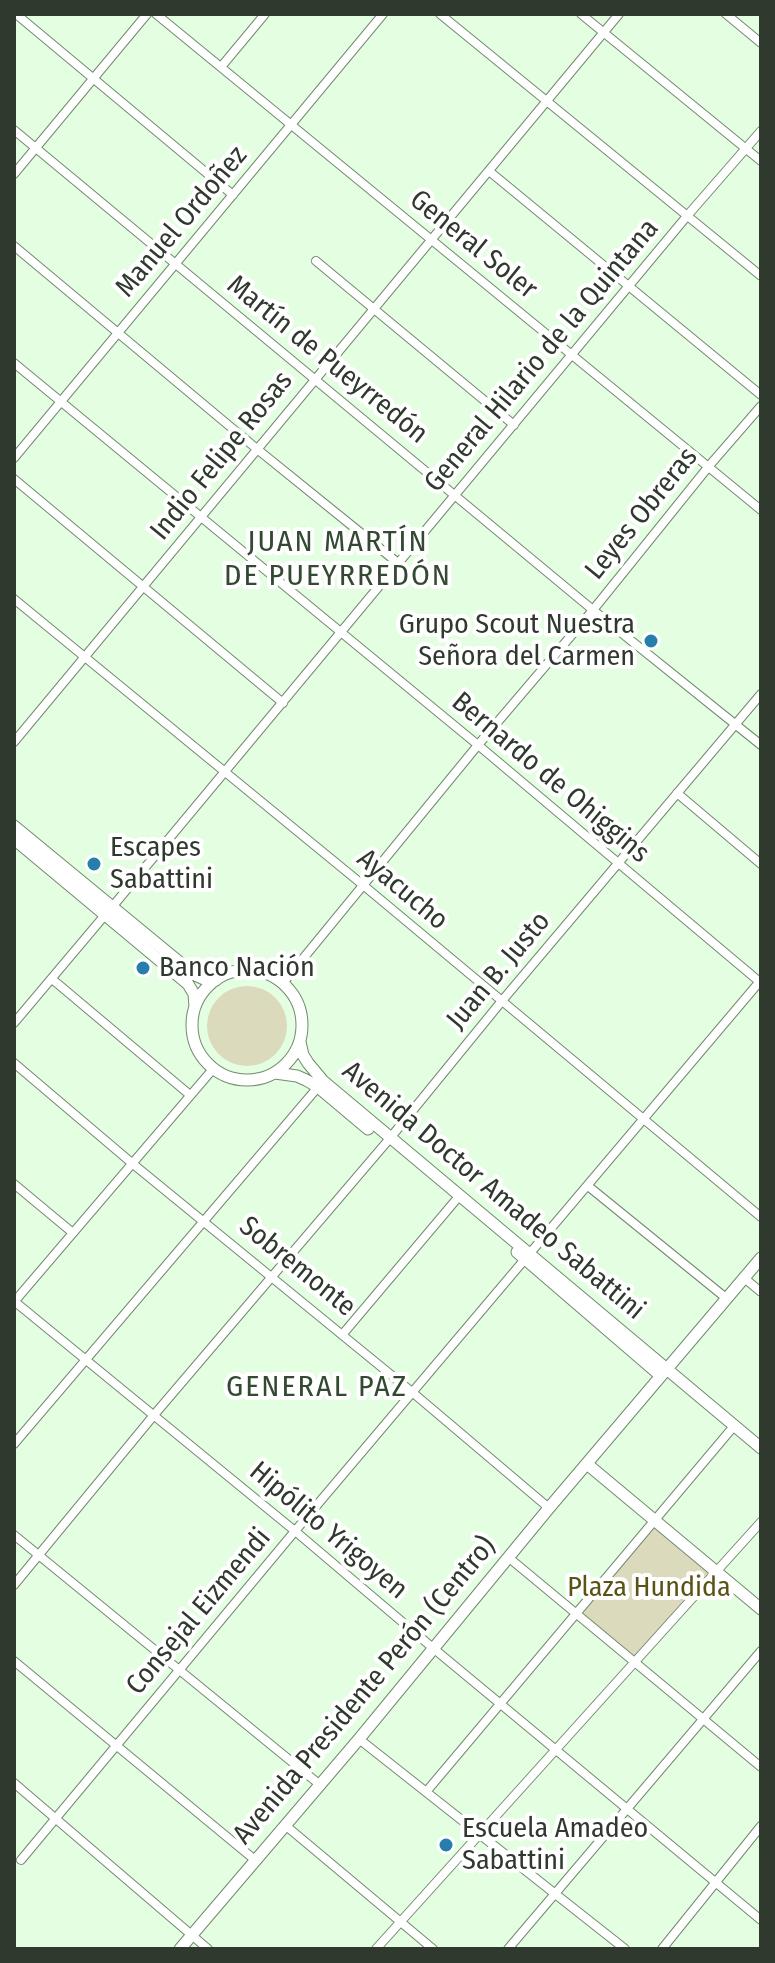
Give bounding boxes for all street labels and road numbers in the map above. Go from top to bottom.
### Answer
street label: Manuel Ordoñez [109,140,255,304]
street label: General Soler [402,183,544,307]
street label: General Hilario de la Quintana [418,213,666,499]
street label: Martín de Pueyrredón [220,269,434,451]
street label: Indio Felipe Rosas [144,365,300,547]
street label: Leyes Obreras [579,441,705,587]
street label: Bernardo de Ohiggins [444,686,656,870]
street label: Ayacucho [350,842,454,938]
street label: Juan B. Justo [440,905,558,1037]
street label: Avenida Doctor Amadeo Sabattini [335,1055,651,1327]
street label: Sobremonte [232,1210,362,1324]
street label: Hipólito Yrigoyen [242,1455,414,1607]
street label: Consejal Eizmendi [120,1522,278,1702]
street label: Avenida Presidente Perón (Centro) [226,1530,504,1852]

